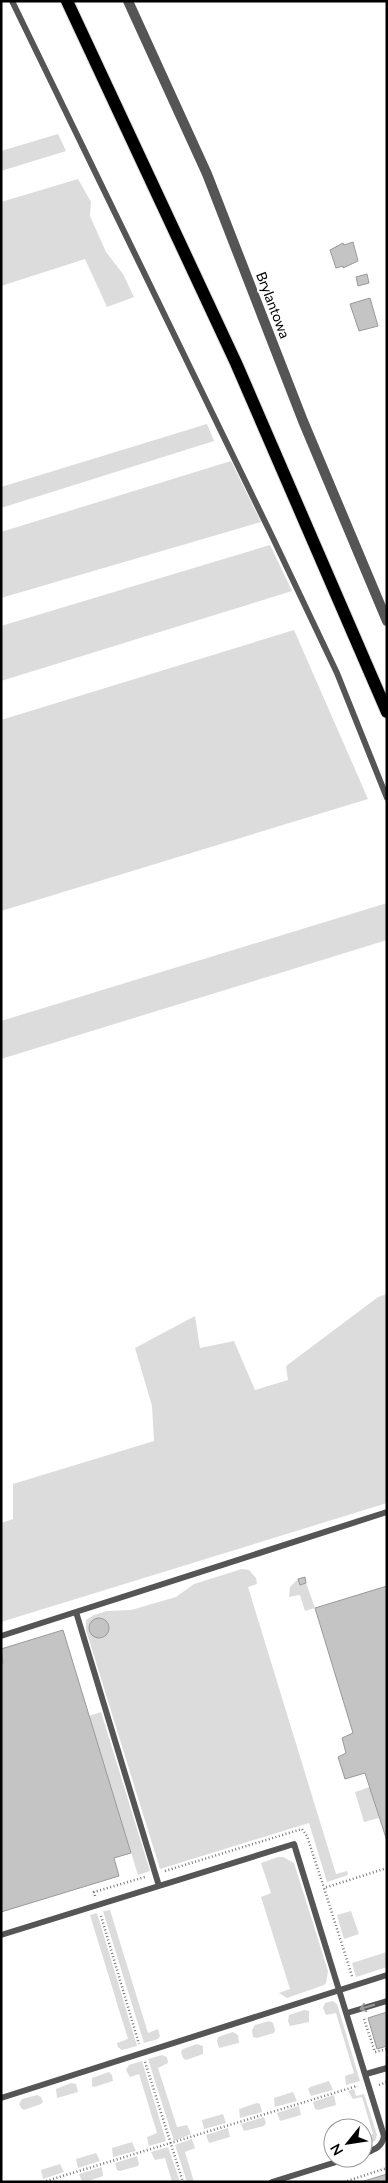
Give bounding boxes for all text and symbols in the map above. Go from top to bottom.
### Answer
street label: Brylantowa [253,269,294,341]
one-way arrow [359,2003,375,2013]
north arrow [323,2118,373,2168]
text: N [326,2141,346,2159]

